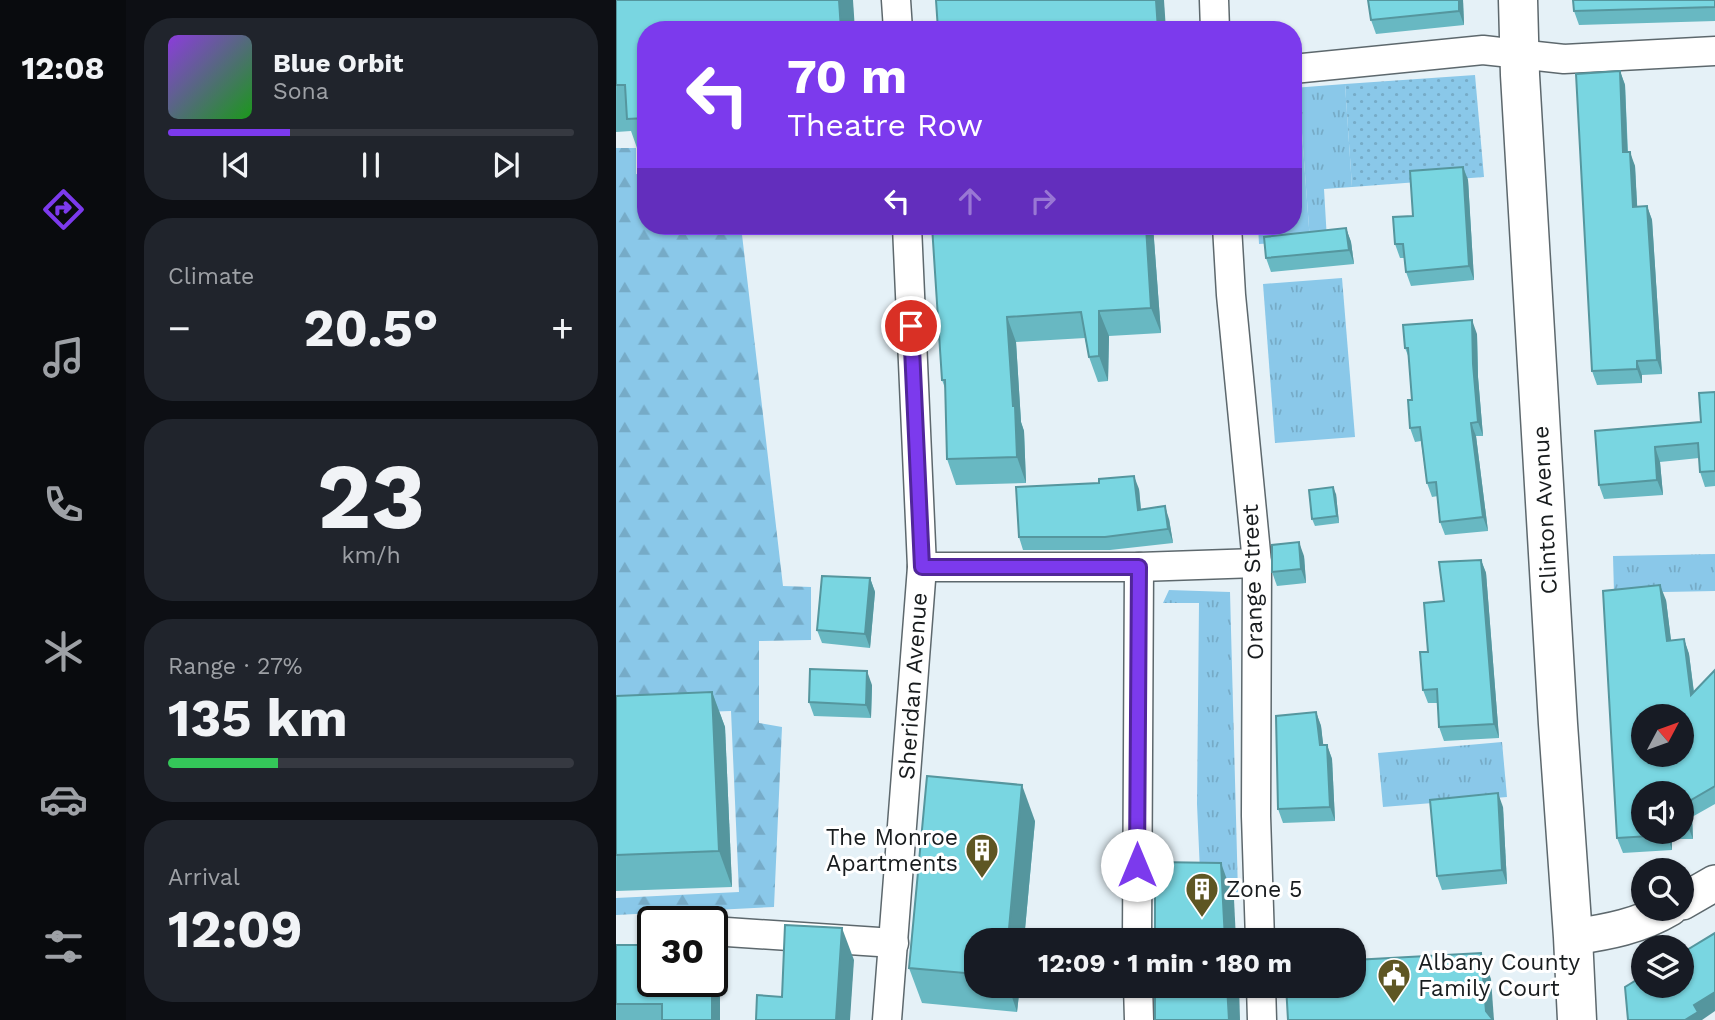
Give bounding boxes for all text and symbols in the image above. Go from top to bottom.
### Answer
text: 70 m [787,47,907,105]
text: Blue Orbit [273,48,403,78]
text: 12:08 [21,49,105,87]
icon: left [672,49,763,140]
text: Sona [273,78,329,105]
text: Theatre Row [787,106,983,144]
icon: previous [217,146,255,184]
icon: pause [352,146,390,184]
icon: next [487,146,525,184]
icon: left [878,182,916,220]
icon: ahead [951,182,989,220]
icon: right [1024,182,1062,220]
icon: directions [39,185,88,234]
text: Climate [168,263,254,290]
pin [881,296,941,356]
text: 20.5° [303,298,439,359]
text: − [168,306,191,350]
text: + [551,306,574,350]
icon: arrive [892,307,930,345]
icon: music [39,333,88,382]
street label: Clinton Avenue [1527,425,1563,595]
text: 23 [317,443,425,550]
icon: phone [39,480,88,529]
street label: Orange Street [1237,503,1269,660]
text: km/h [341,542,401,569]
street label: Sheridan Avenue [893,591,933,781]
icon: climate [39,627,88,676]
text: Range · 27% [168,653,302,680]
text: 135 km [168,688,348,749]
north arrow [1631,704,1694,766]
map controls [1631,704,1694,998]
icon: car [39,775,88,824]
button: sound [1631,781,1694,844]
place label: The Monroe Apartments [826,824,958,877]
position arrow [1100,828,1174,902]
building icon: The Monroe Apartments [963,831,1001,880]
button: search [1631,858,1694,921]
text: Arrival [168,864,240,891]
building icon: Zone 5 [1183,870,1221,919]
place label: Zone 5 [1226,876,1302,903]
text: 12:09 [168,899,303,960]
speed limit sign: 30 [637,906,728,997]
icon: filters [39,922,88,971]
button: layers [1631,935,1694,998]
text: 12:09 · 1 min · 180 m [1038,948,1292,978]
place label: Albany County Family Court [1418,949,1580,1002]
public building icon: Albany County Family Court [1375,956,1413,1005]

